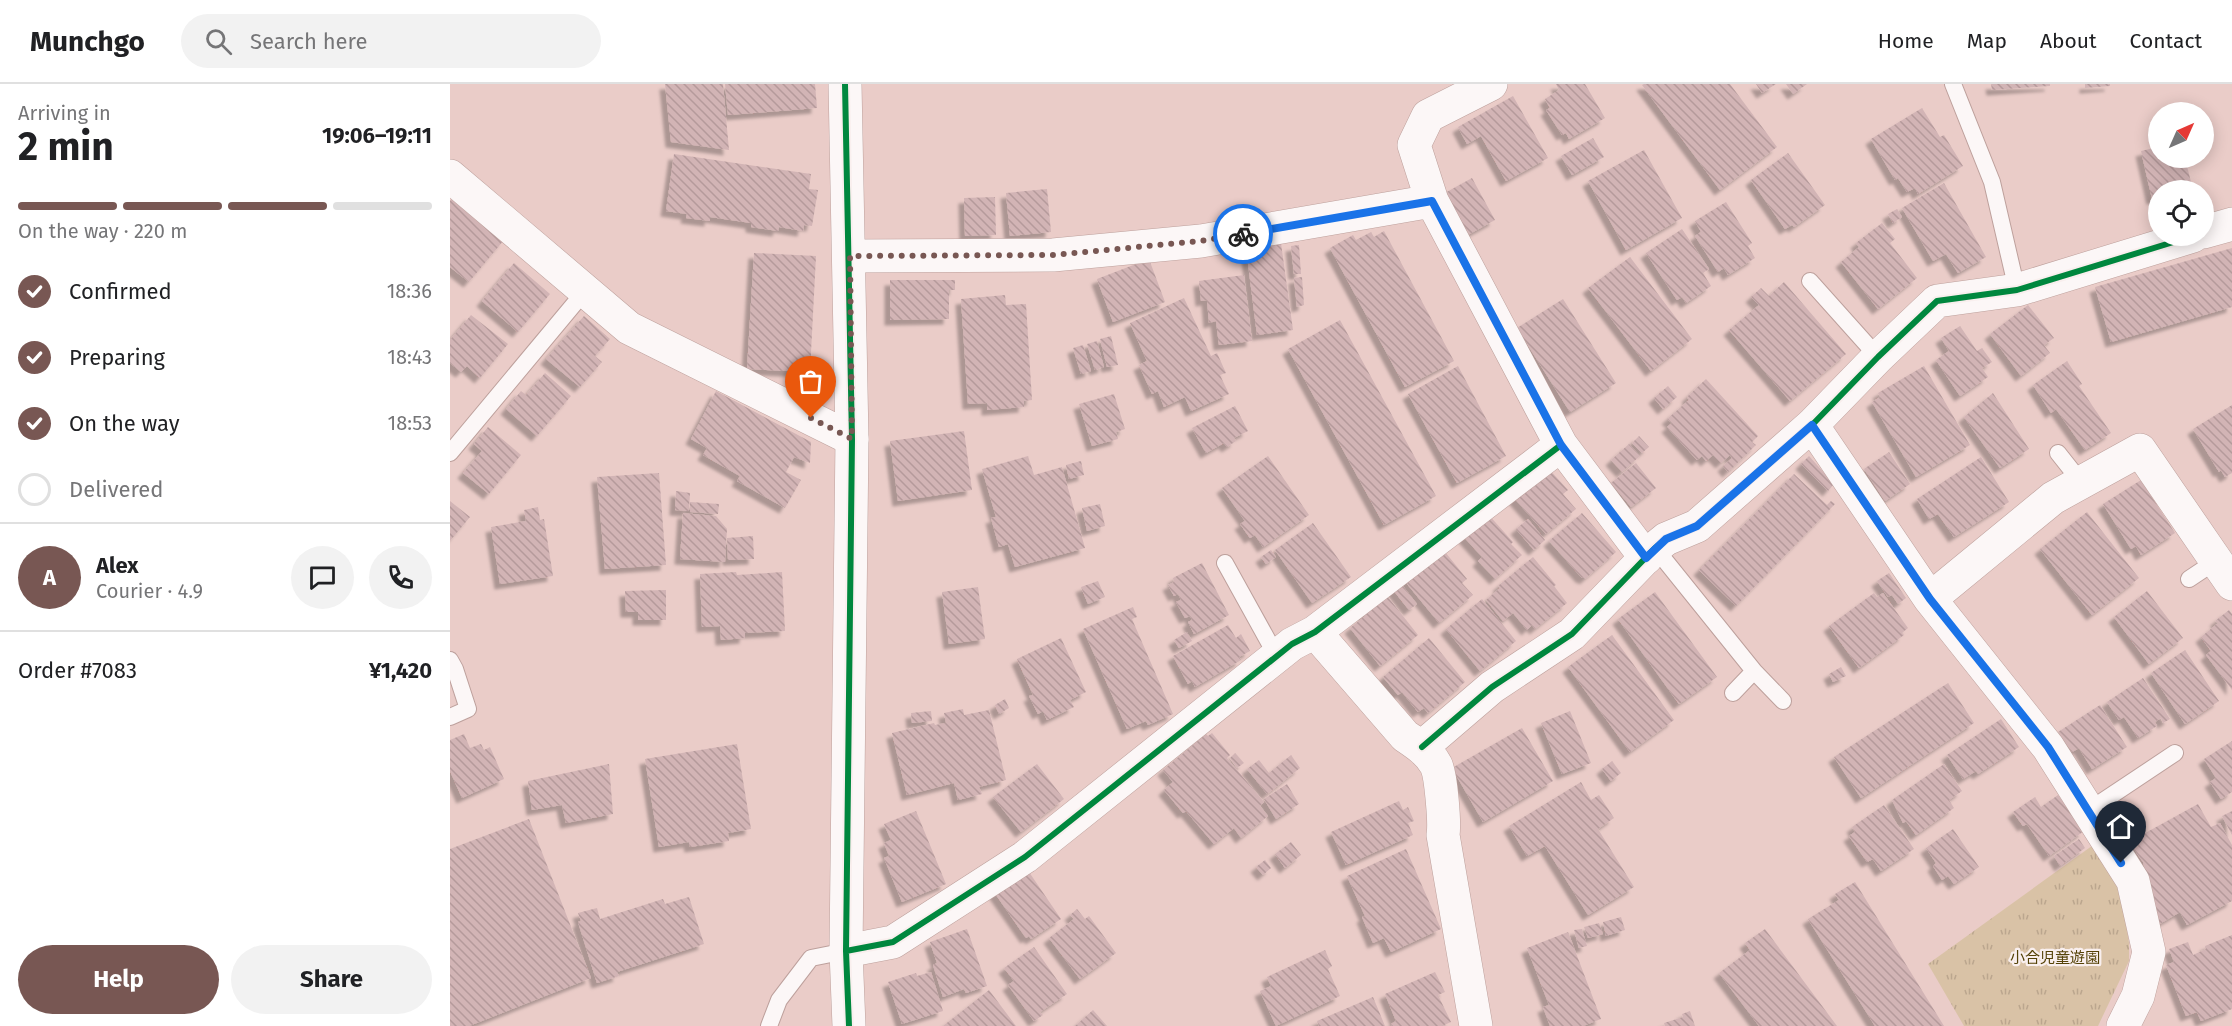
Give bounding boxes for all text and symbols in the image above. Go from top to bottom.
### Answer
search box [181,14,601,68]
text: Munchgo [30,25,145,58]
icon: search [202,25,235,58]
text: Search here [250,28,367,55]
text: Home [1878,28,1934,54]
text: Map [1967,28,2007,54]
text: About [2040,28,2097,54]
text: Contact [2130,28,2202,54]
text: Arriving in [18,101,111,125]
north arrow [2148,102,2214,168]
map controls [2148,102,2214,246]
text: 19:06–19:11 [322,122,432,149]
text: 2 min [18,124,114,170]
button: locate [2148,180,2214,246]
courier [1213,204,1273,264]
icon: bike [1227,218,1260,251]
text: On the way · 220 m [18,219,187,243]
icon: check [18,275,51,308]
text: Confirmed [69,278,172,305]
text: 18:36 [387,279,432,303]
icon: check [18,341,51,374]
text: Preparing [69,344,165,371]
text: 18:43 [387,345,432,369]
pin [785,356,836,418]
icon: bag [794,365,827,398]
icon: check [18,407,51,440]
text: On the way [69,410,180,437]
text: 18:53 [388,411,432,435]
text: Delivered [69,476,164,503]
button: chat [291,546,354,609]
button: phone [369,546,432,609]
text: Alex [96,552,139,579]
text: A [43,564,56,591]
text: Courier · 4.9 [96,579,203,603]
text: Order #7083 [18,657,137,684]
text: ¥1,420 [369,657,432,684]
pin [2095,801,2146,863]
icon: home [2104,810,2137,843]
button: Help [18,945,219,1014]
button: Share [231,945,432,1014]
park label: 小合児童遊園 [2010,949,2100,967]

